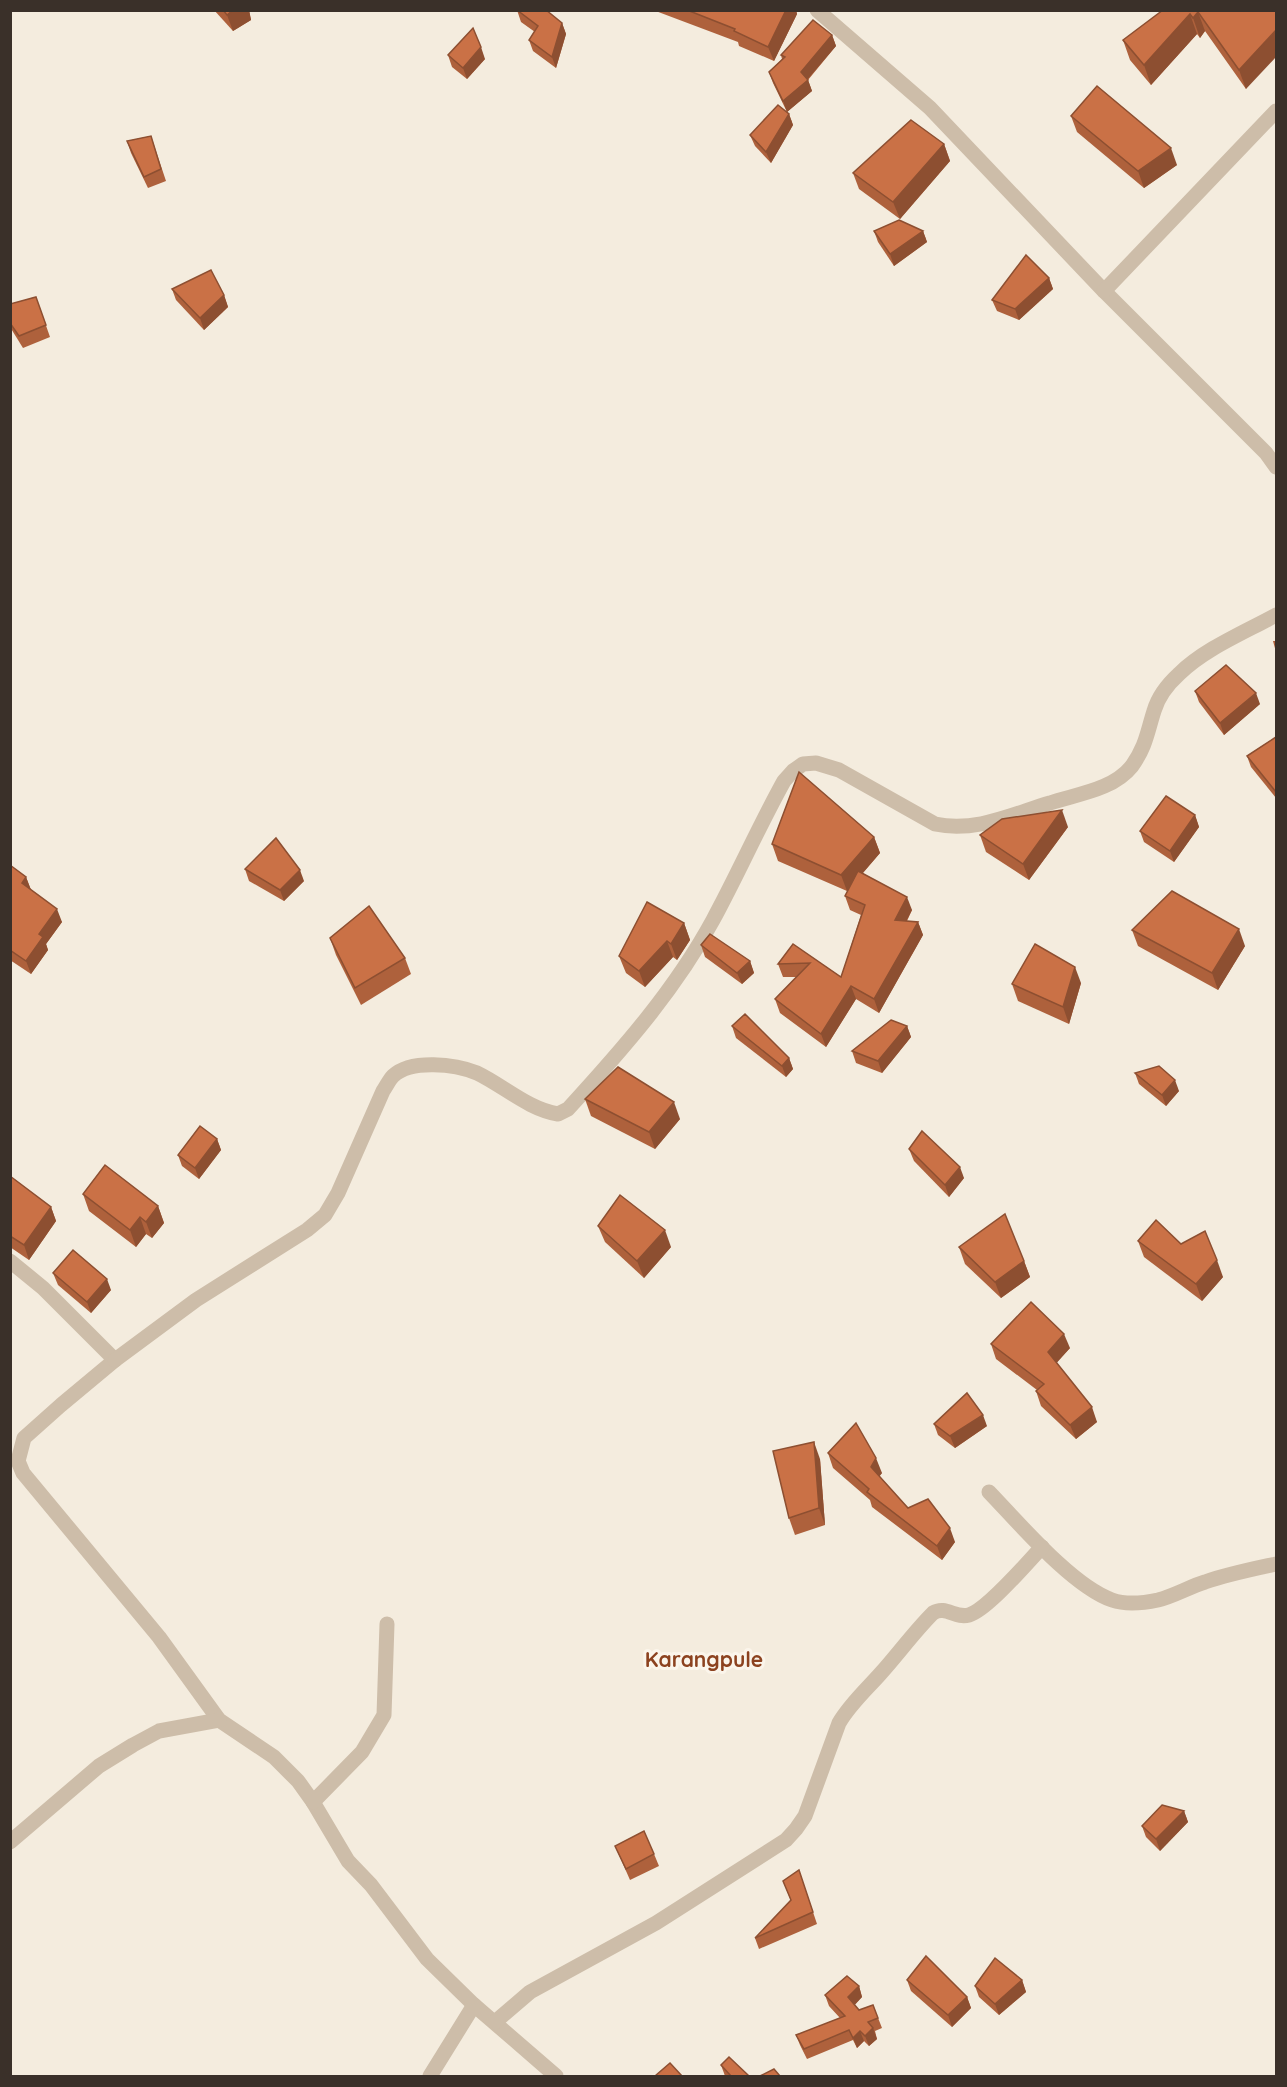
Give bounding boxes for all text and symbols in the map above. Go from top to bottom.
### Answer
district label: Karangpule [645,1646,763,1672]

